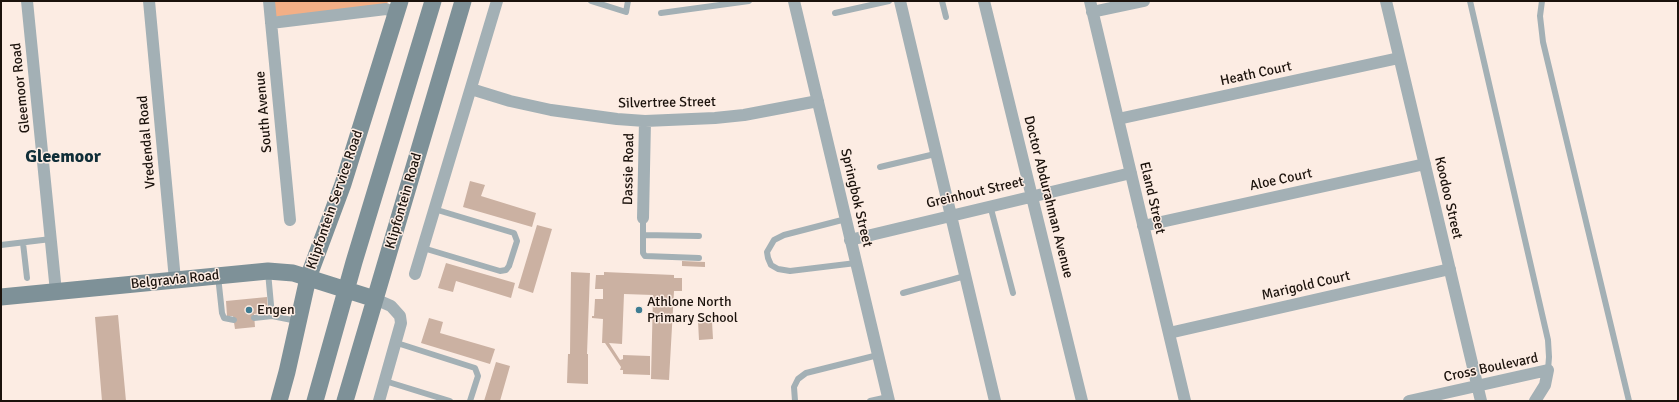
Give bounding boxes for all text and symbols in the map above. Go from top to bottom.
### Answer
street label: Gleemoor Road [8,42,34,134]
street label: Heath Court [1219,58,1293,90]
street label: South Avenue [252,70,276,154]
street label: Silvertree Street [618,94,716,112]
street label: Vredendal Road [135,95,159,189]
street label: Doctor Abdurahman Avenue [1020,114,1076,280]
street label: Klipfontein Service Road [303,128,367,272]
street label: Dassie Road [620,133,638,205]
district label: Gleemoor [25,146,101,168]
street label: Springbok Street [836,147,876,249]
street label: Klipfontein Road [382,151,426,251]
street label: Koodoo Street [1430,155,1466,241]
street label: Eland Street [1136,160,1168,236]
street label: Aloe Court [1248,165,1314,195]
street label: Greinhout Street [925,174,1025,212]
street label: Belgravia Road [130,267,220,293]
street label: Marigold Court [1260,268,1352,304]
place label: Athlone North Primary School [647,294,738,326]
place label: Engen [257,302,295,318]
marker: Engen [244,305,254,315]
marker: Athlone North Primary School [634,305,644,315]
street label: Cross Boulevard [1442,350,1540,386]

